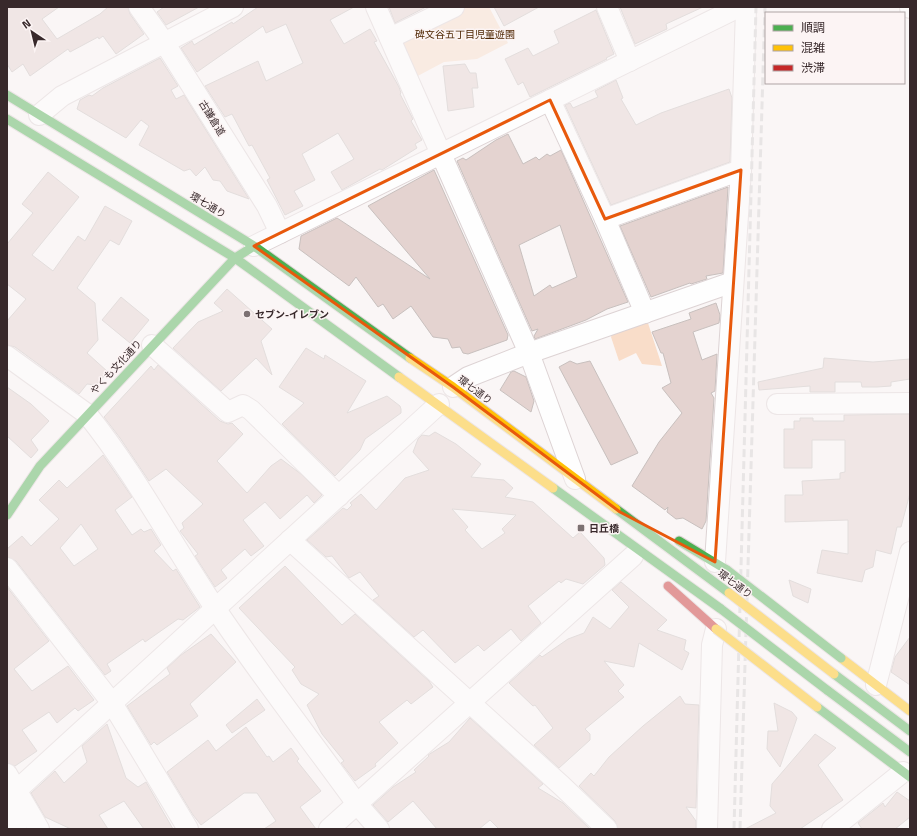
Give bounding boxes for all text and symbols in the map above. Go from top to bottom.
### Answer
north arrow [12,12,52,52]
legend [765,12,905,84]
text: N [19,15,34,33]
text: 順調 [801,18,825,37]
park label: 碑文谷五丁目児童遊園 [415,27,515,42]
text: 混雑 [801,38,825,57]
text: 渋滞 [801,58,825,77]
street label: 古鎌倉道 [195,97,229,139]
street label: 環七通り [187,188,229,222]
place label: セブン-イレブン [255,307,329,322]
marker: セブン-イレブン [242,309,252,319]
street label: やくも文化通り [87,336,145,398]
street label: 環七通り [455,372,495,408]
place label: 日丘橋 [589,521,619,536]
marker: 日丘橋 [576,523,586,533]
street label: 環七通り [715,566,755,602]

